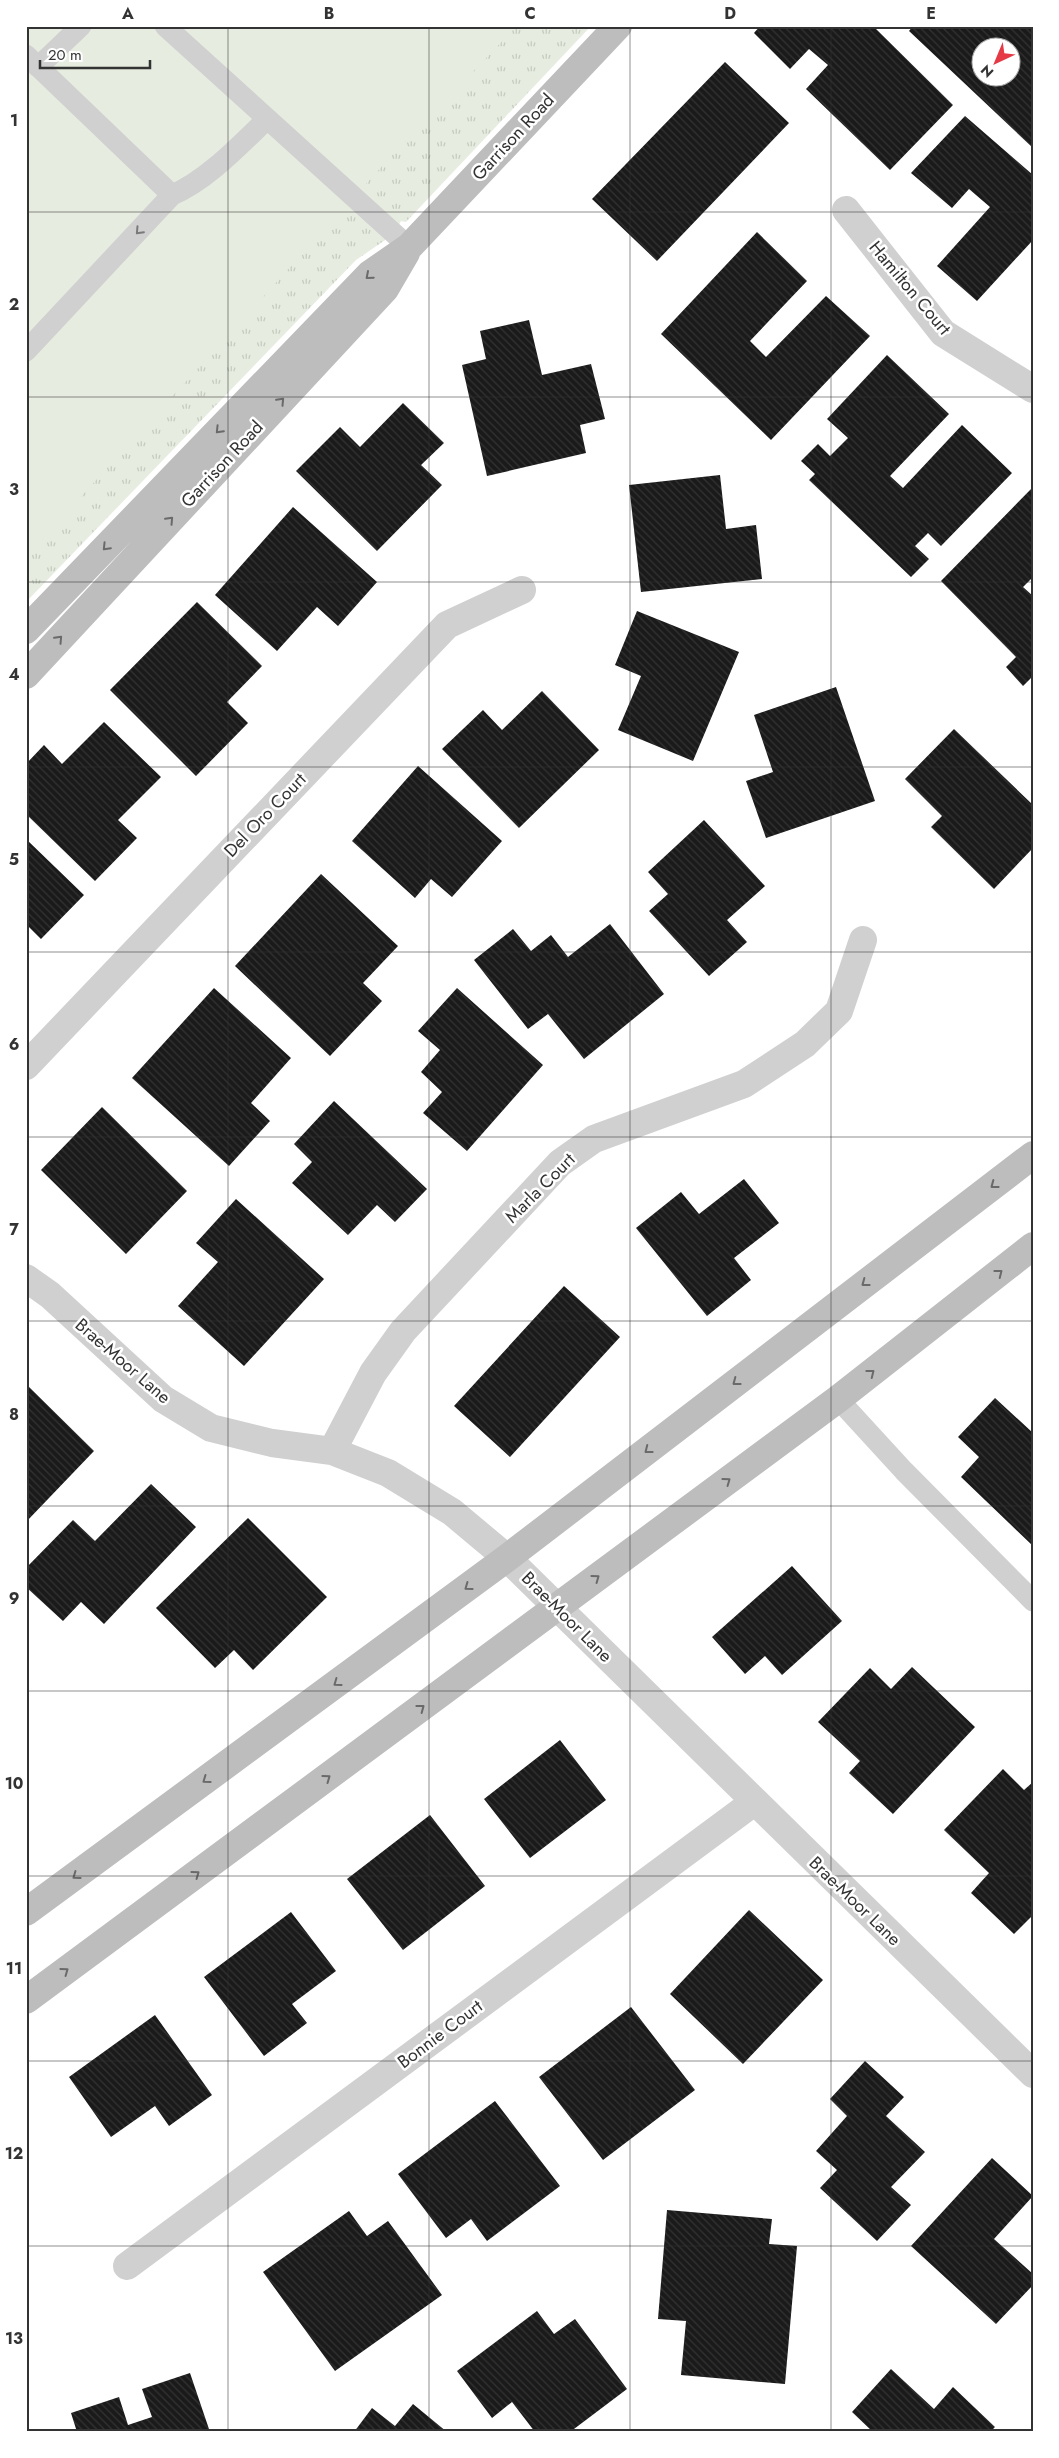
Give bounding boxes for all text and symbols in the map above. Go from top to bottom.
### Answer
text: A [121,2,134,25]
text: B [324,2,334,25]
text: C [524,2,536,25]
text: D [724,2,736,25]
text: E [926,2,936,25]
scale bar [40,38,150,70]
north arrow [972,38,1022,88]
text: 20 m [48,44,82,66]
text: N [976,60,998,82]
street label: Garrison Road [466,88,560,186]
text: 1 [10,109,18,132]
one-way arrow [136,225,145,234]
street label: Hamilton Court [863,235,958,341]
one-way arrow [366,270,375,279]
text: 2 [9,293,19,316]
one-way arrow [275,398,284,407]
street label: Garrison Road [175,415,269,513]
one-way arrow [216,424,225,433]
text: 3 [9,478,19,501]
one-way arrow [164,517,173,526]
one-way arrow [103,541,112,550]
one-way arrow [54,635,63,644]
text: 4 [8,663,20,686]
street label: Del Oro Court [218,766,313,863]
text: 5 [9,848,19,871]
text: 6 [9,1033,19,1056]
street label: Marla Court [499,1147,581,1229]
one-way arrow [991,1179,1000,1187]
text: 7 [9,1218,19,1241]
one-way arrow [993,1270,1002,1278]
one-way arrow [862,1278,871,1286]
street label: Brae-Moor Lane [69,1312,177,1410]
one-way arrow [865,1371,874,1379]
one-way arrow [733,1377,742,1385]
text: 8 [9,1403,19,1426]
one-way arrow [644,1444,654,1453]
one-way arrow [721,1479,730,1487]
street label: Brae-Moor Lane [516,1566,618,1668]
one-way arrow [590,1575,600,1584]
one-way arrow [464,1581,474,1590]
text: 9 [9,1587,19,1610]
one-way arrow [333,1677,343,1686]
one-way arrow [415,1705,425,1714]
text: 10 [5,1772,23,1795]
one-way arrow [203,1773,212,1783]
one-way arrow [321,1775,330,1783]
street label: Brae-Moor Lane [803,1850,907,1952]
one-way arrow [72,1870,82,1879]
one-way arrow [190,1871,200,1880]
text: 11 [6,1957,22,1980]
one-way arrow [60,1968,69,1977]
street label: Bonnie Court [392,1993,488,2075]
text: 12 [5,2142,23,2165]
text: 13 [5,2327,23,2350]

